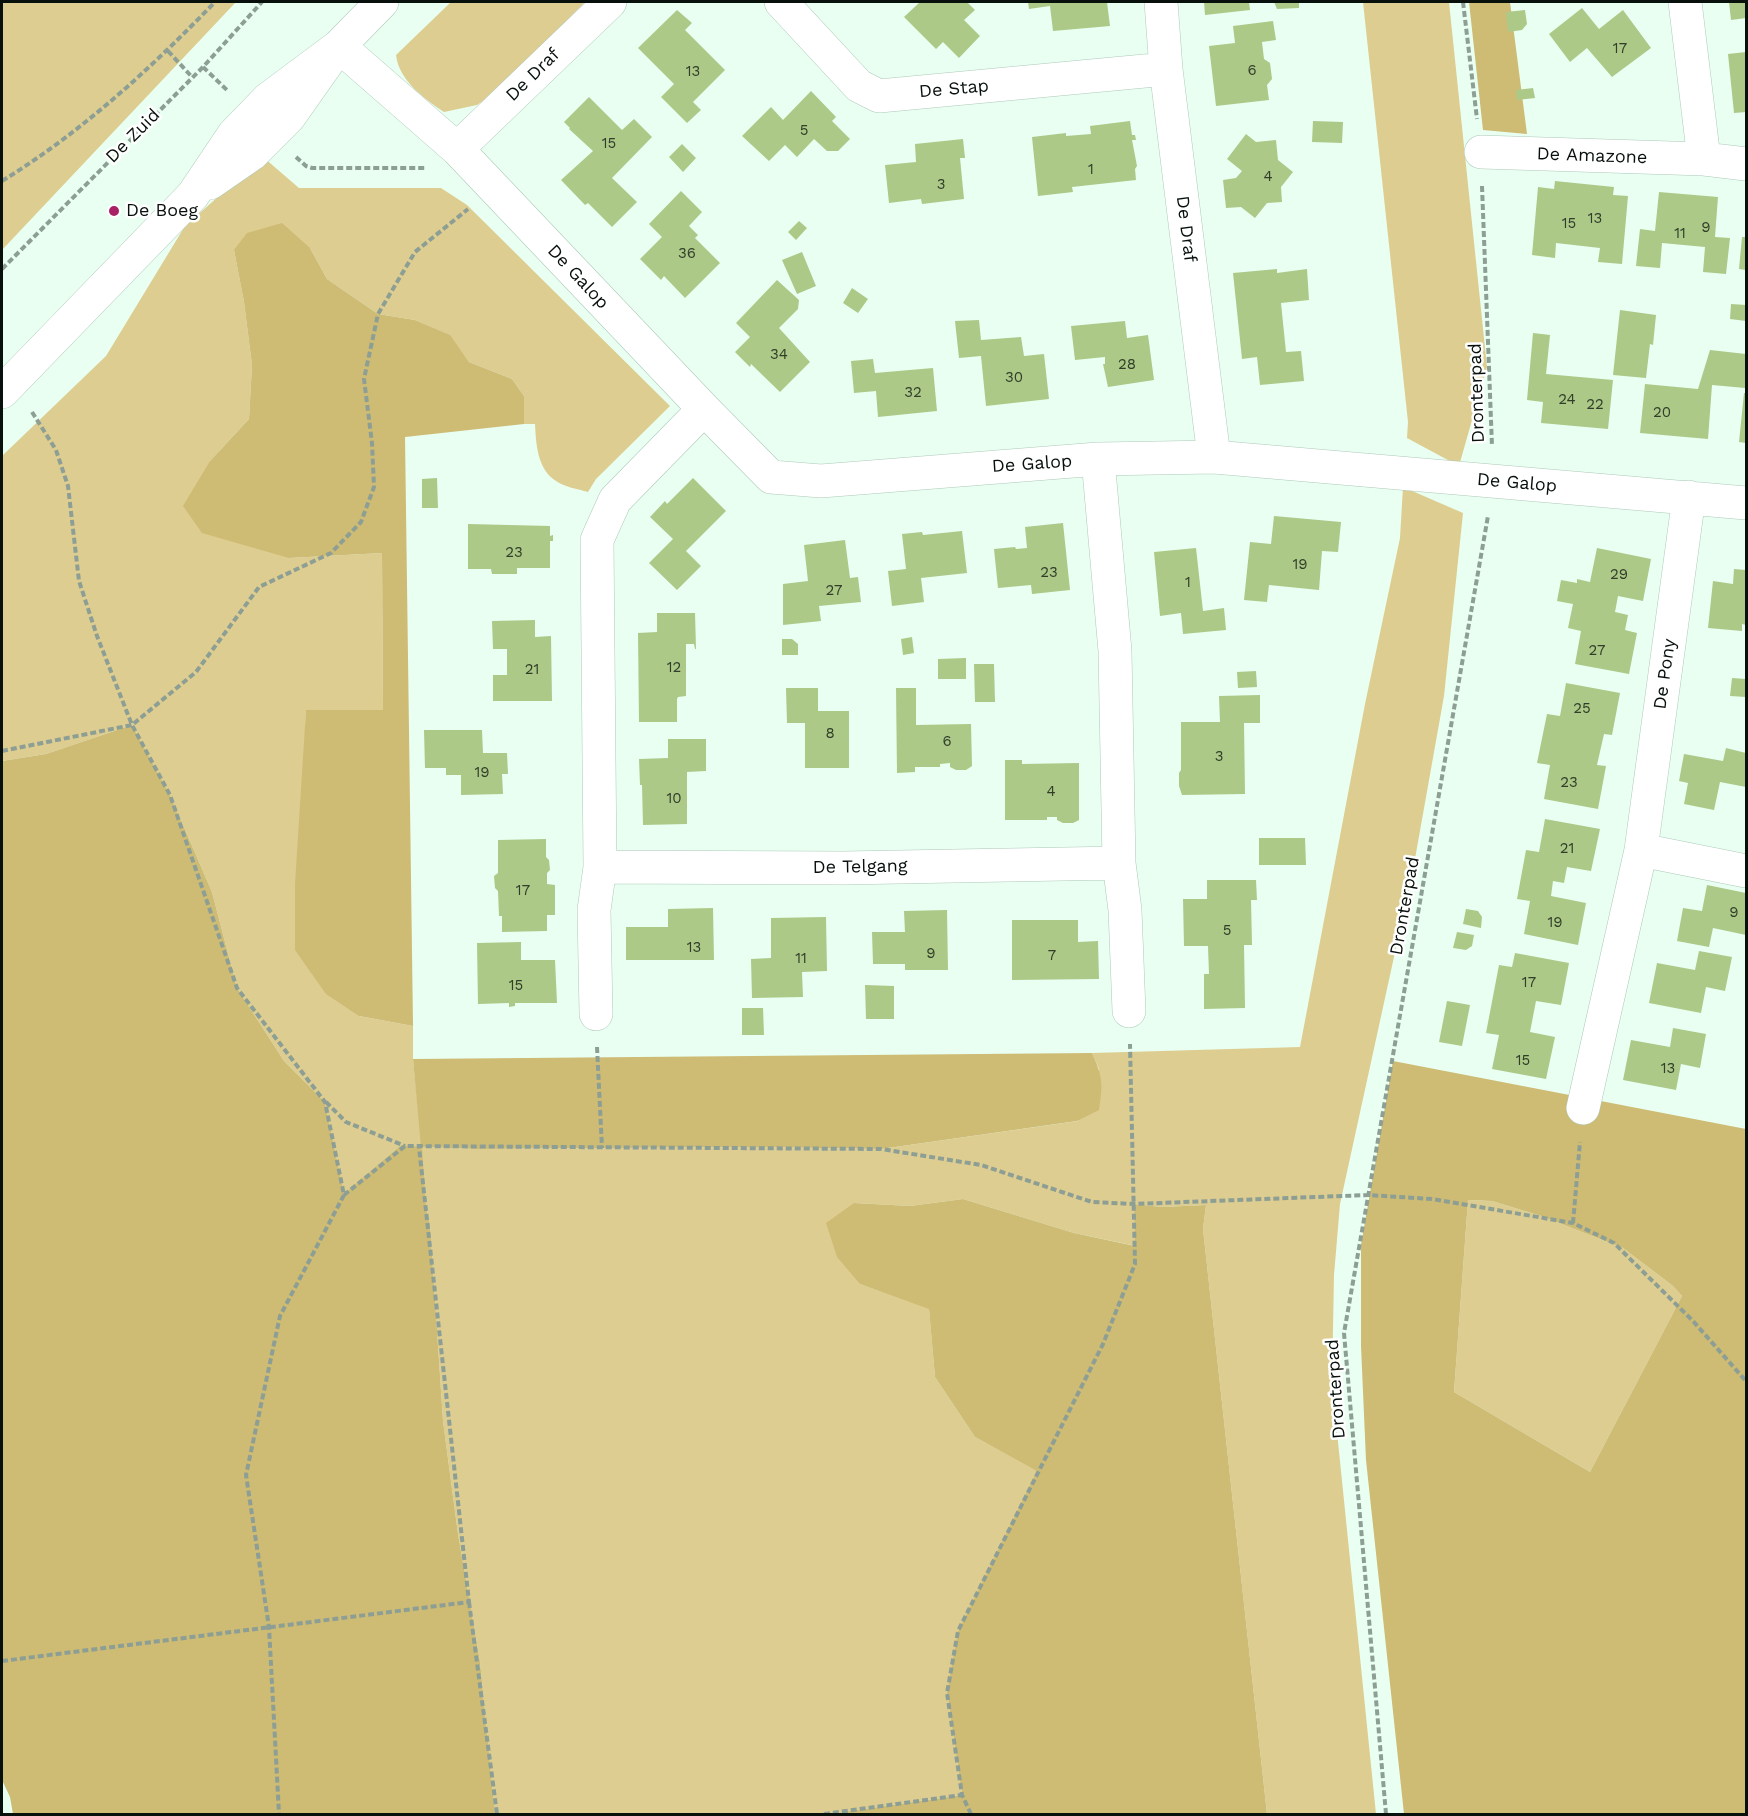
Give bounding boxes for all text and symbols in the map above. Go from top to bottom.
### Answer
house number: 17 [1613,40,1627,58]
street label: De Draf [502,44,564,106]
house number: 6 [1247,62,1257,80]
house number: 13 [686,63,700,81]
street label: De Stap [918,75,990,103]
street label: De Zuid [101,104,165,168]
house number: 5 [800,122,808,140]
house number: 15 [602,135,616,153]
street label: De Amazone [1536,143,1648,169]
house number: 1 [1088,161,1094,179]
house number: 4 [1263,168,1273,186]
house number: 3 [937,176,945,194]
street label: De Draf [1171,195,1201,263]
place label: De Boeg [126,200,198,222]
marker: De Boeg [107,204,121,218]
house number: 13 [1588,210,1602,228]
house number: 15 [1562,215,1576,233]
house number: 9 [1701,219,1711,237]
house number: 11 [1674,225,1686,243]
street label: De Galop [543,240,613,314]
house number: 36 [678,245,696,263]
street label: Dronterpad [1464,343,1490,443]
house number: 34 [770,346,788,364]
house number: 28 [1118,356,1136,374]
house number: 30 [1005,369,1023,387]
house number: 32 [904,384,922,402]
house number: 24 [1558,391,1576,409]
house number: 22 [1586,396,1604,414]
house number: 20 [1653,404,1671,422]
street label: De Galop [991,450,1073,478]
street label: De Galop [1476,469,1558,497]
house number: 23 [505,544,523,562]
house number: 19 [1292,556,1308,574]
house number: 23 [1040,564,1058,582]
house number: 29 [1610,566,1628,584]
house number: 1 [1185,574,1191,592]
house number: 27 [826,582,842,600]
street label: De Pony [1649,637,1681,711]
house number: 27 [1589,642,1605,660]
house number: 12 [667,659,681,677]
house number: 21 [525,661,539,679]
house number: 25 [1573,700,1591,718]
house number: 8 [825,725,835,743]
house number: 6 [942,733,952,751]
house number: 3 [1215,748,1223,766]
house number: 19 [474,764,490,782]
house number: 23 [1560,774,1578,792]
house number: 4 [1046,783,1056,801]
house number: 10 [666,790,682,808]
house number: 21 [1560,840,1574,858]
street label: De Telgang [812,855,908,879]
street label: Dronterpad [1386,855,1424,957]
house number: 17 [516,882,530,900]
house number: 9 [1729,904,1739,922]
house number: 19 [1547,914,1563,932]
house number: 5 [1223,922,1231,940]
house number: 13 [687,939,701,957]
house number: 9 [926,945,936,963]
house number: 7 [1048,947,1056,965]
house number: 11 [795,950,807,968]
house number: 17 [1522,974,1536,992]
house number: 15 [509,977,523,995]
house number: 15 [1516,1052,1530,1070]
house number: 13 [1661,1060,1675,1078]
street label: Dronterpad [1322,1338,1350,1440]

